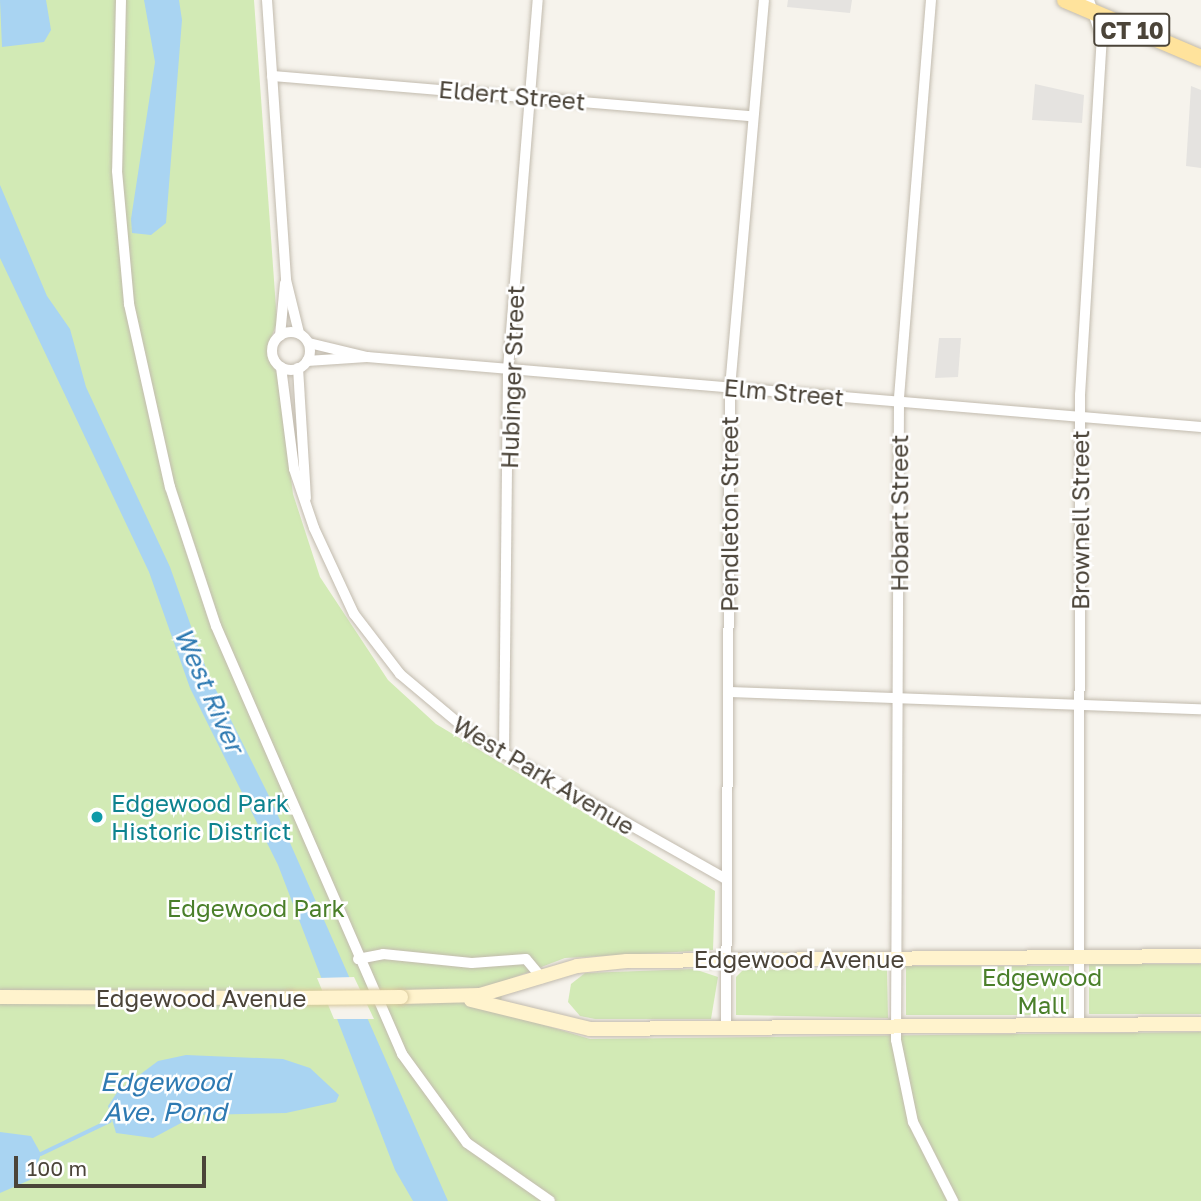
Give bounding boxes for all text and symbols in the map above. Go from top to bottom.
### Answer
road number: CT 10 [1092,10,1172,50]
street label: Eldert Street [437,74,587,116]
street label: Hubinger Street [494,285,530,469]
street label: Elm Street [723,372,845,412]
street label: Pendleton Street [715,416,743,612]
street label: Brownell Street [1066,430,1094,610]
street label: Hobart Street [885,434,913,592]
water label: West River [168,623,250,757]
street label: West Park Avenue [448,709,640,841]
place label: Edgewood Park Historic District [111,789,291,845]
marker: Edgewood Park Historic District [89,809,105,825]
park label: Edgewood Park [167,894,345,922]
street label: Edgewood Avenue [693,945,905,973]
park label: Edgewood Mall [982,963,1102,1019]
street label: Edgewood Avenue [95,984,307,1012]
water label: Edgewood Ave. Pond [100,1066,230,1128]
scale bar [18,1142,210,1186]
text: 100 m [27,1155,87,1181]

